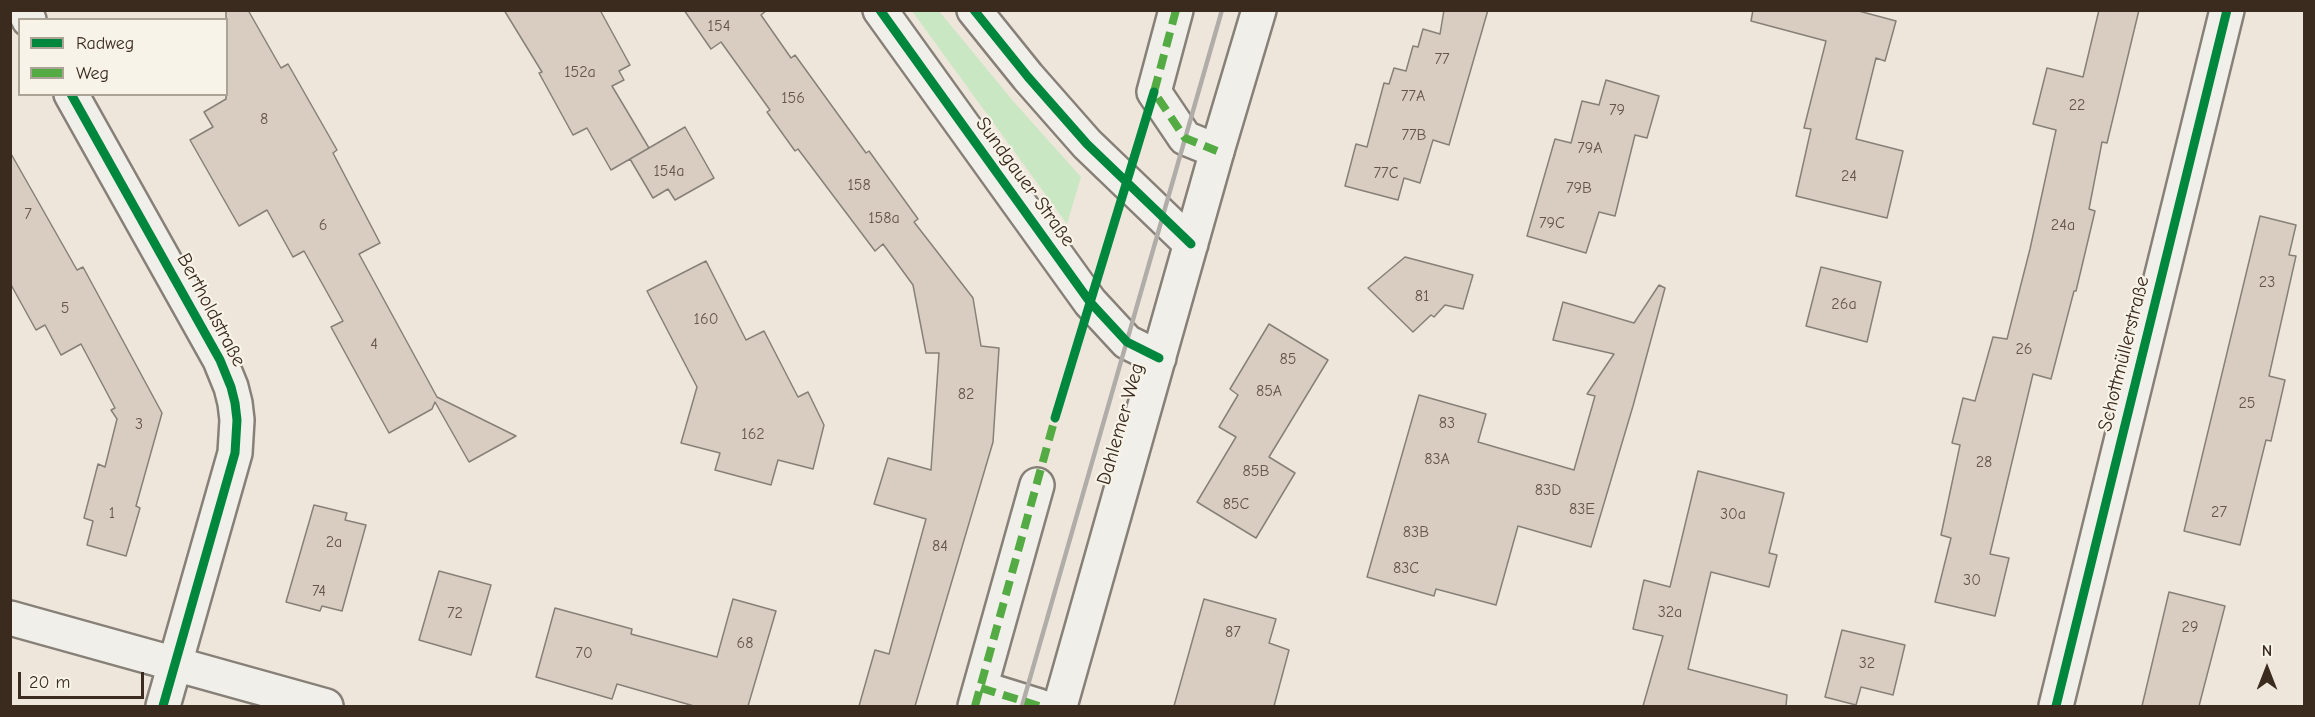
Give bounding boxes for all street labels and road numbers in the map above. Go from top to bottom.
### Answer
street label: Sundgauer Straße [970,113,1080,251]
street label: Bertholdstraße [171,249,251,371]
street label: Schottmüllerstraße [2093,274,2155,434]
street label: Dahlemer Weg [1092,360,1150,488]

